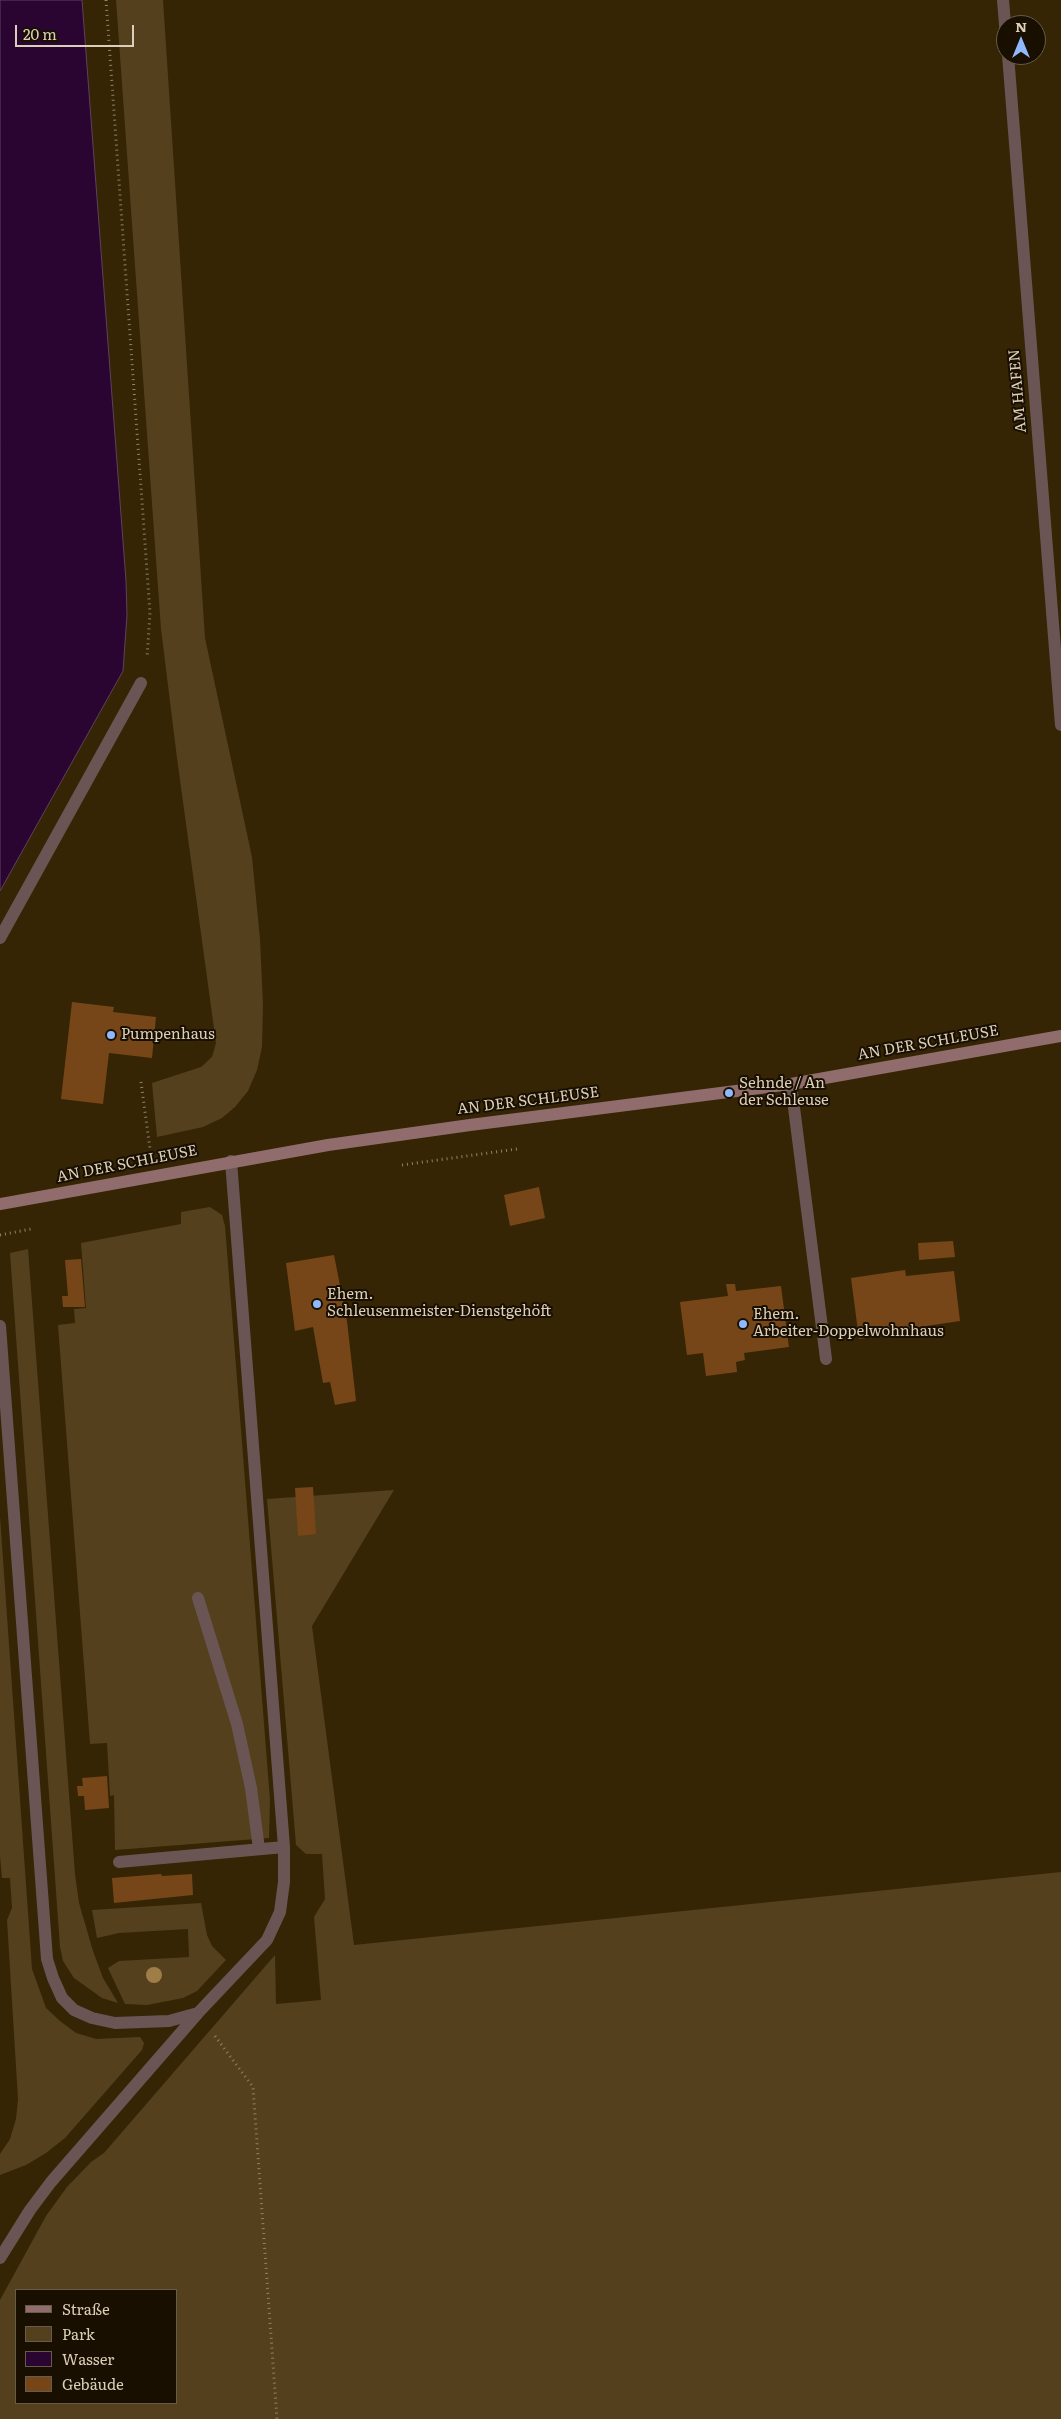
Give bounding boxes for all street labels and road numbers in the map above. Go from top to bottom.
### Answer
street label: AM HAFEN [1005,348,1031,434]
street label: AN DER SCHLEUSE [856,1022,1000,1064]
street label: AN DER SCHLEUSE [456,1083,600,1119]
street label: AN DER SCHLEUSE [55,1142,199,1186]

